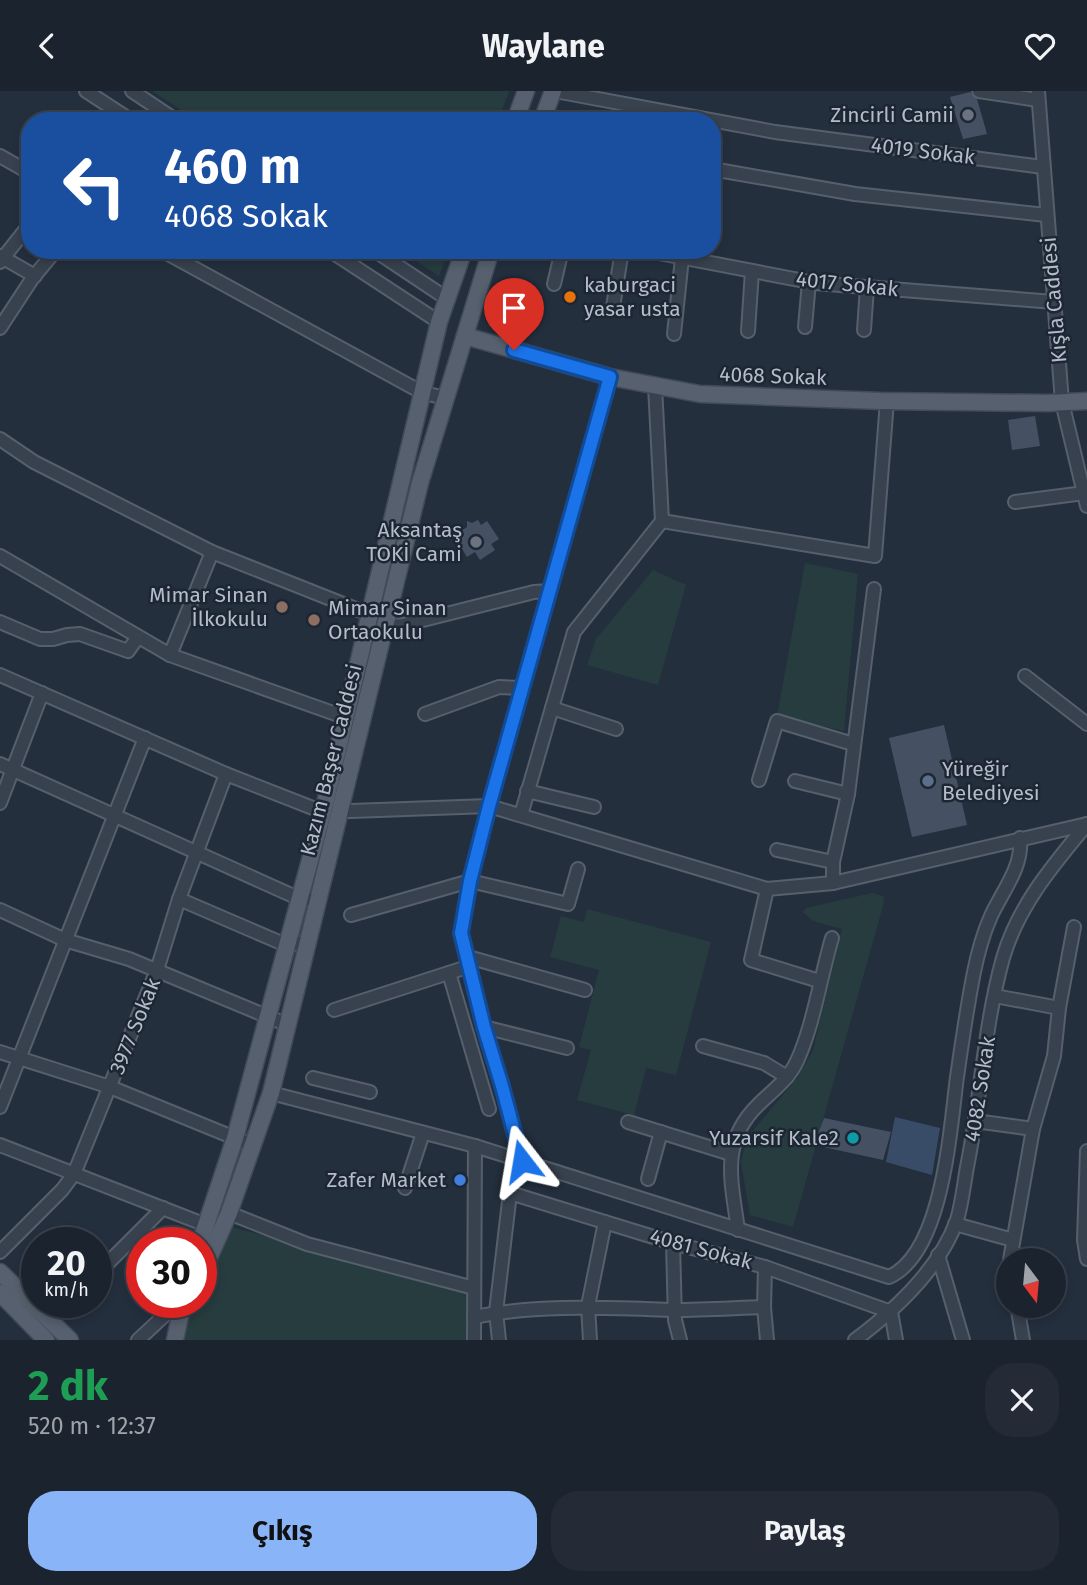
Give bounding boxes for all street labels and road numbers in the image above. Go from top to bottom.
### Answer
street label: 4019 Sokak [870,132,977,170]
street label: Kışla Caddesi [1036,236,1072,364]
street label: 4017 Sokak [795,266,900,302]
street label: 4068 Sokak [719,361,827,391]
street label: Kazım Başer Caddesi [295,662,367,858]
street label: 3977 Sokak [104,974,166,1078]
street label: 4082 Sokak [959,1034,1001,1144]
street label: 4081 Sokak [647,1223,755,1275]

